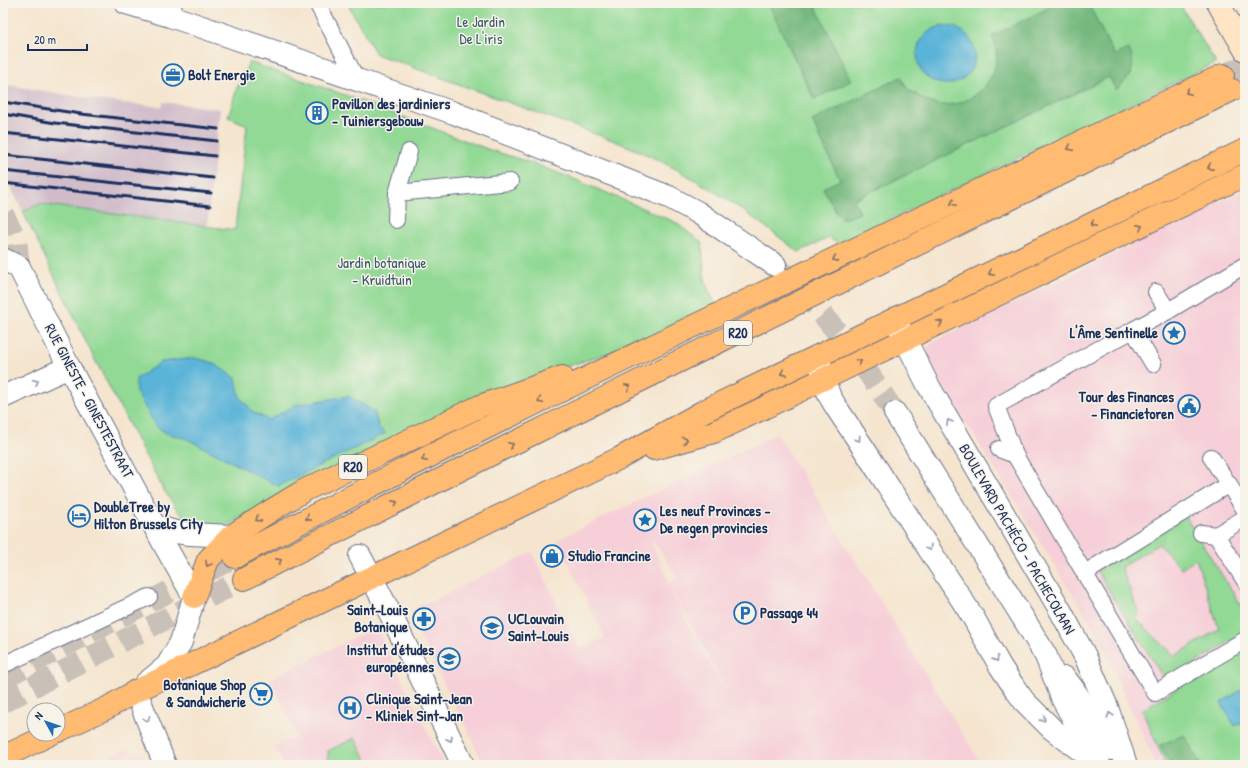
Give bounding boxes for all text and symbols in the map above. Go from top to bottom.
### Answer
park label: Le Jardin De L'iris [457,11,505,49]
scale bar [28,26,87,52]
text: 20 m [34,31,56,48]
office icon: Bolt Energie [160,62,186,88]
place label: Bolt Energie [188,64,255,86]
one-way arrow [1184,87,1192,95]
place label: Pavillon des jardiniers - Tuiniersgebouw [332,93,451,132]
building icon: Pavillon des jardiniers - Tuiniersgebouw [304,100,330,126]
one-way arrow [1067,143,1075,151]
one-way arrow [1207,162,1214,170]
one-way arrow [949,198,957,206]
one-way arrow [1090,219,1097,227]
one-way arrow [1136,224,1144,231]
park label: Jardin botanique - Kruidtuin [338,252,427,290]
one-way arrow [832,254,840,262]
one-way arrow [988,268,996,276]
street label: RUE GINESTE - GINESTESTRAAT [40,320,140,483]
one-way arrow [936,320,943,328]
place icon: L'Âme Sentinelle [1161,320,1187,346]
road number: R20 [724,321,752,345]
place label: L'Âme Sentinelle [1070,322,1158,343]
one-way arrow [854,359,862,367]
one-way arrow [779,368,787,376]
one-way arrow [32,379,40,387]
one-way arrow [624,384,631,392]
place label: Tour des Finances - Financietoren [1078,386,1174,424]
public building icon: Tour des Finances - Financietoren [1176,393,1202,419]
one-way arrow [537,396,544,404]
one-way arrow [947,419,954,426]
one-way arrow [853,435,860,442]
one-way arrow [681,436,688,445]
street label: BOULEVARD PACHÉCO - PACHECOLAAN [954,440,1081,638]
one-way arrow [507,442,515,450]
one-way arrow [420,454,428,462]
road number: R20 [339,455,367,479]
place label: DoubleTree by Hilton Brussels City [94,496,204,535]
one-way arrow [391,500,398,508]
place label: Les neuf Provinces - De negen provincies [660,500,771,539]
hotel icon: DoubleTree by Hilton Brussels City [66,503,92,529]
place icon: Les neuf Provinces - De negen provincies [632,507,658,533]
one-way arrow [305,513,312,521]
one-way arrow [255,514,262,522]
shop icon: Studio Francine [539,543,565,569]
one-way arrow [924,544,931,551]
place label: Studio Francine [568,545,651,566]
one-way arrow [275,558,282,566]
one-way arrow [205,559,212,567]
place label: Saint-Louis Botanique [347,599,408,638]
parking icon: Passage 44 [732,600,758,626]
place label: Passage 44 [760,602,818,624]
pharmacy icon: Saint-Louis Botanique [411,606,437,632]
place label: UCLouvain Saint-Louis [508,608,569,646]
school or university icon: UCLouvain Saint-Louis [479,615,505,641]
place label: Institut d'études européennes [347,639,434,678]
school or university icon: Institut d'études européennes [436,646,462,672]
one-way arrow [992,655,999,662]
place label: Botanique Shop & Sandwicherie [163,674,247,712]
supermarket icon: Botanique Shop & Sandwicherie [248,681,274,707]
place label: Clinique Saint-Jean - Kliniek Sint-Jan [366,688,473,726]
hospital icon: Clinique Saint-Jean - Kliniek Sint-Jan [337,695,363,721]
north arrow [26,702,66,742]
text: N [31,709,46,722]
one-way arrow [1106,711,1114,718]
one-way arrow [1038,714,1046,722]
one-way arrow [142,715,150,722]
one-way arrow [445,734,453,742]

